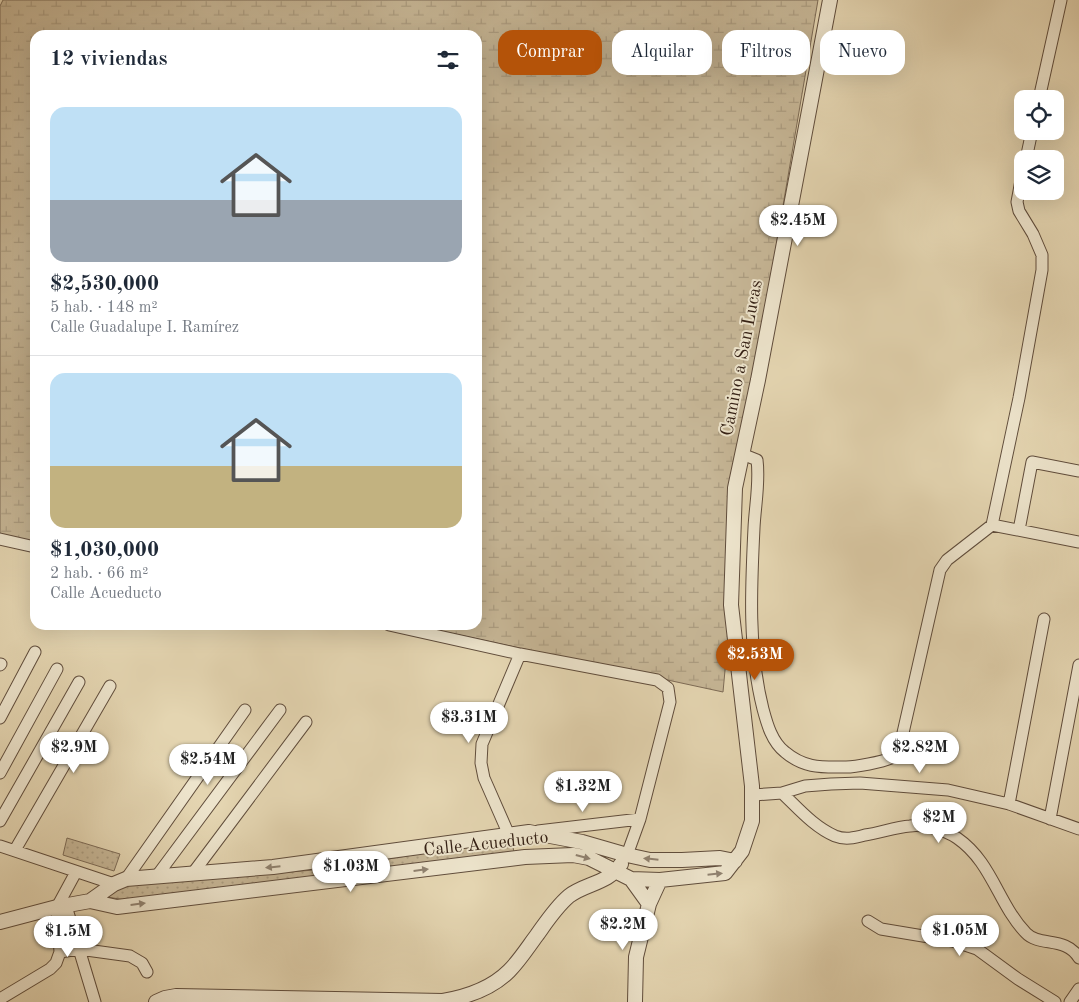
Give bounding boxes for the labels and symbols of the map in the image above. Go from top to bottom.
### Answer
pin: $2.45M [757,204,839,247]
street label: Camino a San Lucas [718,278,766,438]
pin: $2.53M [714,638,796,681]
pin: $3.31M [428,702,510,744]
pin: $2.9M [39,732,109,774]
pin: $2.82M [879,732,961,774]
pin: $2.54M [167,744,249,786]
pin: $1.32M [542,770,624,813]
pin: $2M [915,802,963,844]
street label: Calle Acueducto [423,828,549,860]
pin: $1.03M [310,850,392,893]
one-way arrow [575,854,590,862]
one-way arrow [643,855,659,863]
one-way arrow [265,863,281,871]
one-way arrow [414,866,430,874]
one-way arrow [707,870,723,878]
one-way arrow [131,900,147,908]
pin: $2.2M [588,908,658,951]
pin: $1.05M [919,914,1001,957]
pin: $1.5M [33,916,103,958]

